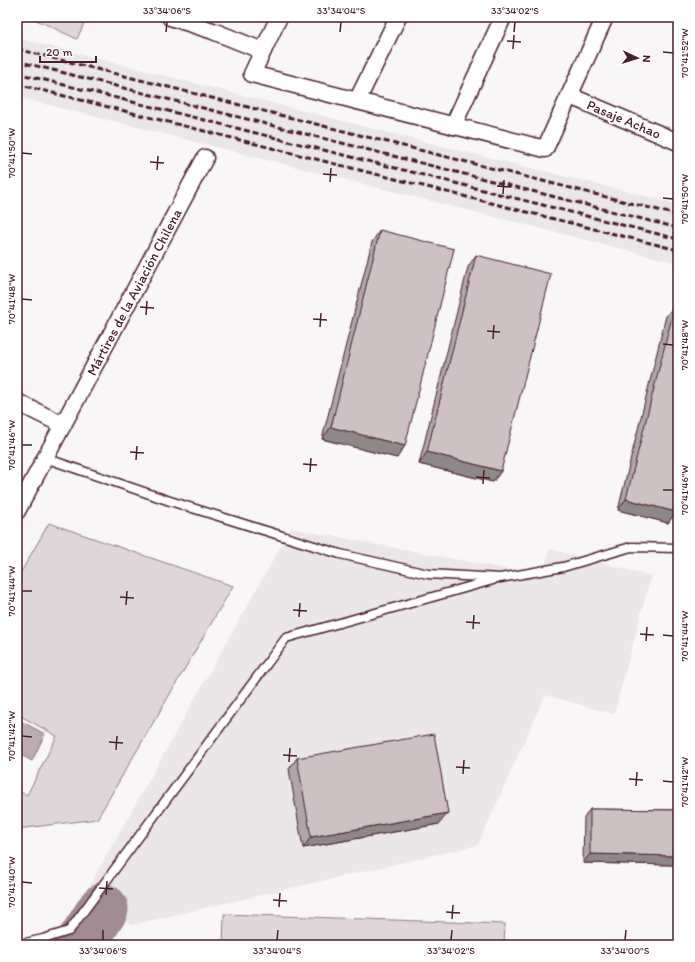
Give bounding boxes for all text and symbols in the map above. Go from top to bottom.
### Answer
text: 33°34'06"S [143,4,191,17]
text: 33°34'04"S [317,4,366,17]
text: 33°34'02"S [491,4,539,17]
text: 70°41'52"W [678,28,691,78]
scale bar [40,38,96,64]
north arrow [617,38,657,78]
text: 20 m [46,45,73,59]
text: N [640,54,653,63]
street label: Pasaje Achao [584,96,663,143]
text: 70°41'50"W [5,127,18,178]
text: 70°41'50"W [678,173,691,224]
street label: Mártires de la Aviación Chilena [83,205,186,379]
text: 70°41'48"W [5,273,18,324]
text: 70°41'48"W [678,319,691,370]
text: 70°41'46"W [5,420,18,470]
text: 70°41'46"W [678,465,691,515]
text: 70°41'44"W [5,565,18,616]
text: 70°41'44"W [678,610,691,661]
text: 70°41'42"W [5,711,18,761]
text: 70°41'42"W [678,757,691,807]
text: 70°41'40"W [5,856,18,907]
text: 33°34'06"S [79,944,127,957]
text: 33°34'04"S [253,944,302,957]
text: 33°34'02"S [427,944,475,957]
text: 33°34'00"S [601,944,650,957]

